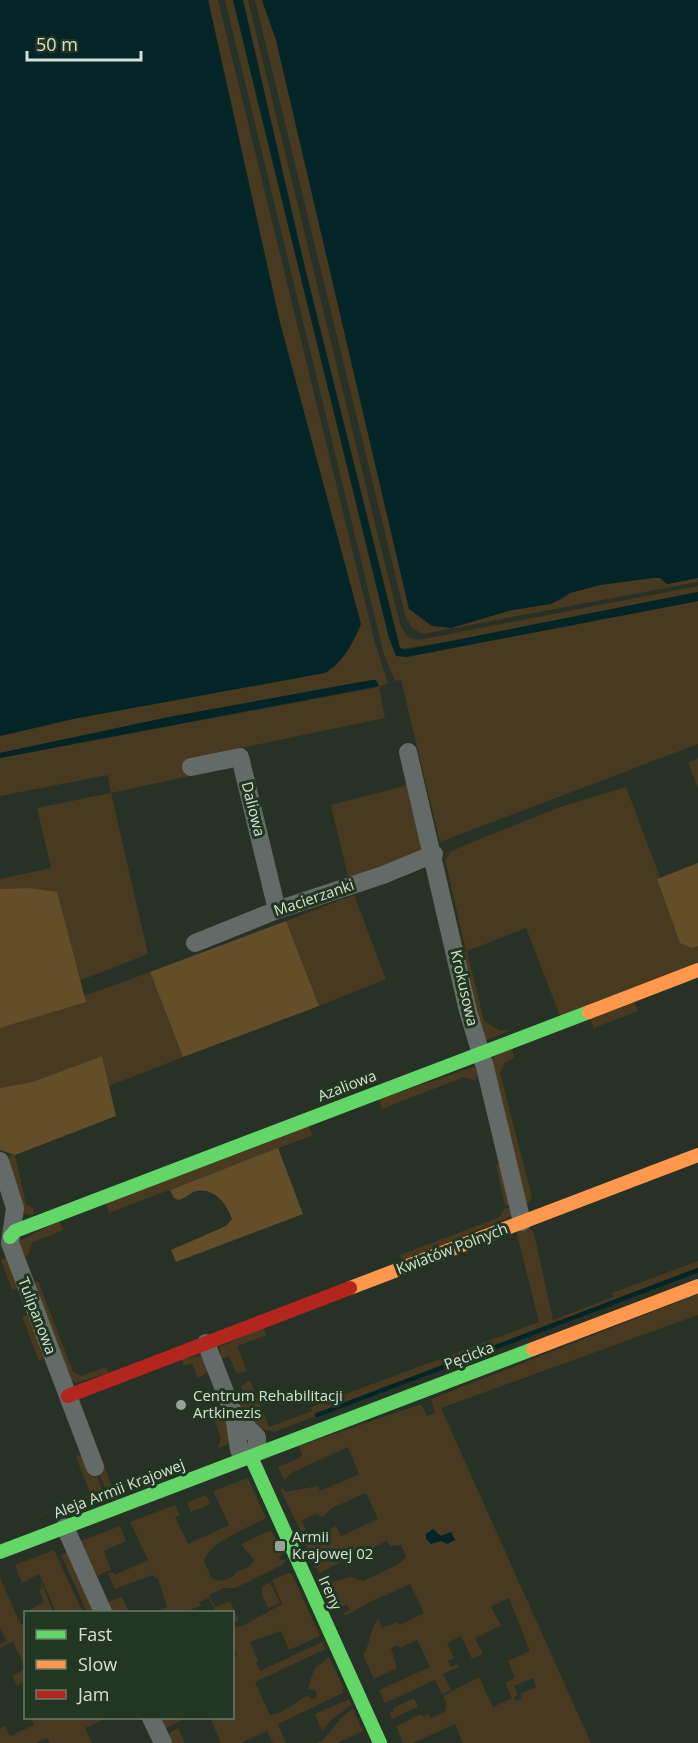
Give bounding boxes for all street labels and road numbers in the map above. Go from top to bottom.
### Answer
street label: Daliowa [238,779,270,838]
street label: Macierzanki [271,874,356,920]
street label: Krokusowa [447,948,483,1028]
street label: Azaliowa [314,1065,379,1105]
street label: Kwiatów Polnych [393,1218,510,1279]
street label: Tulipanowa [14,1274,62,1357]
street label: Pęcicka [441,1336,496,1374]
street label: Aleja Armii Krajowej [50,1454,187,1522]
street label: Ireny [315,1572,347,1613]

